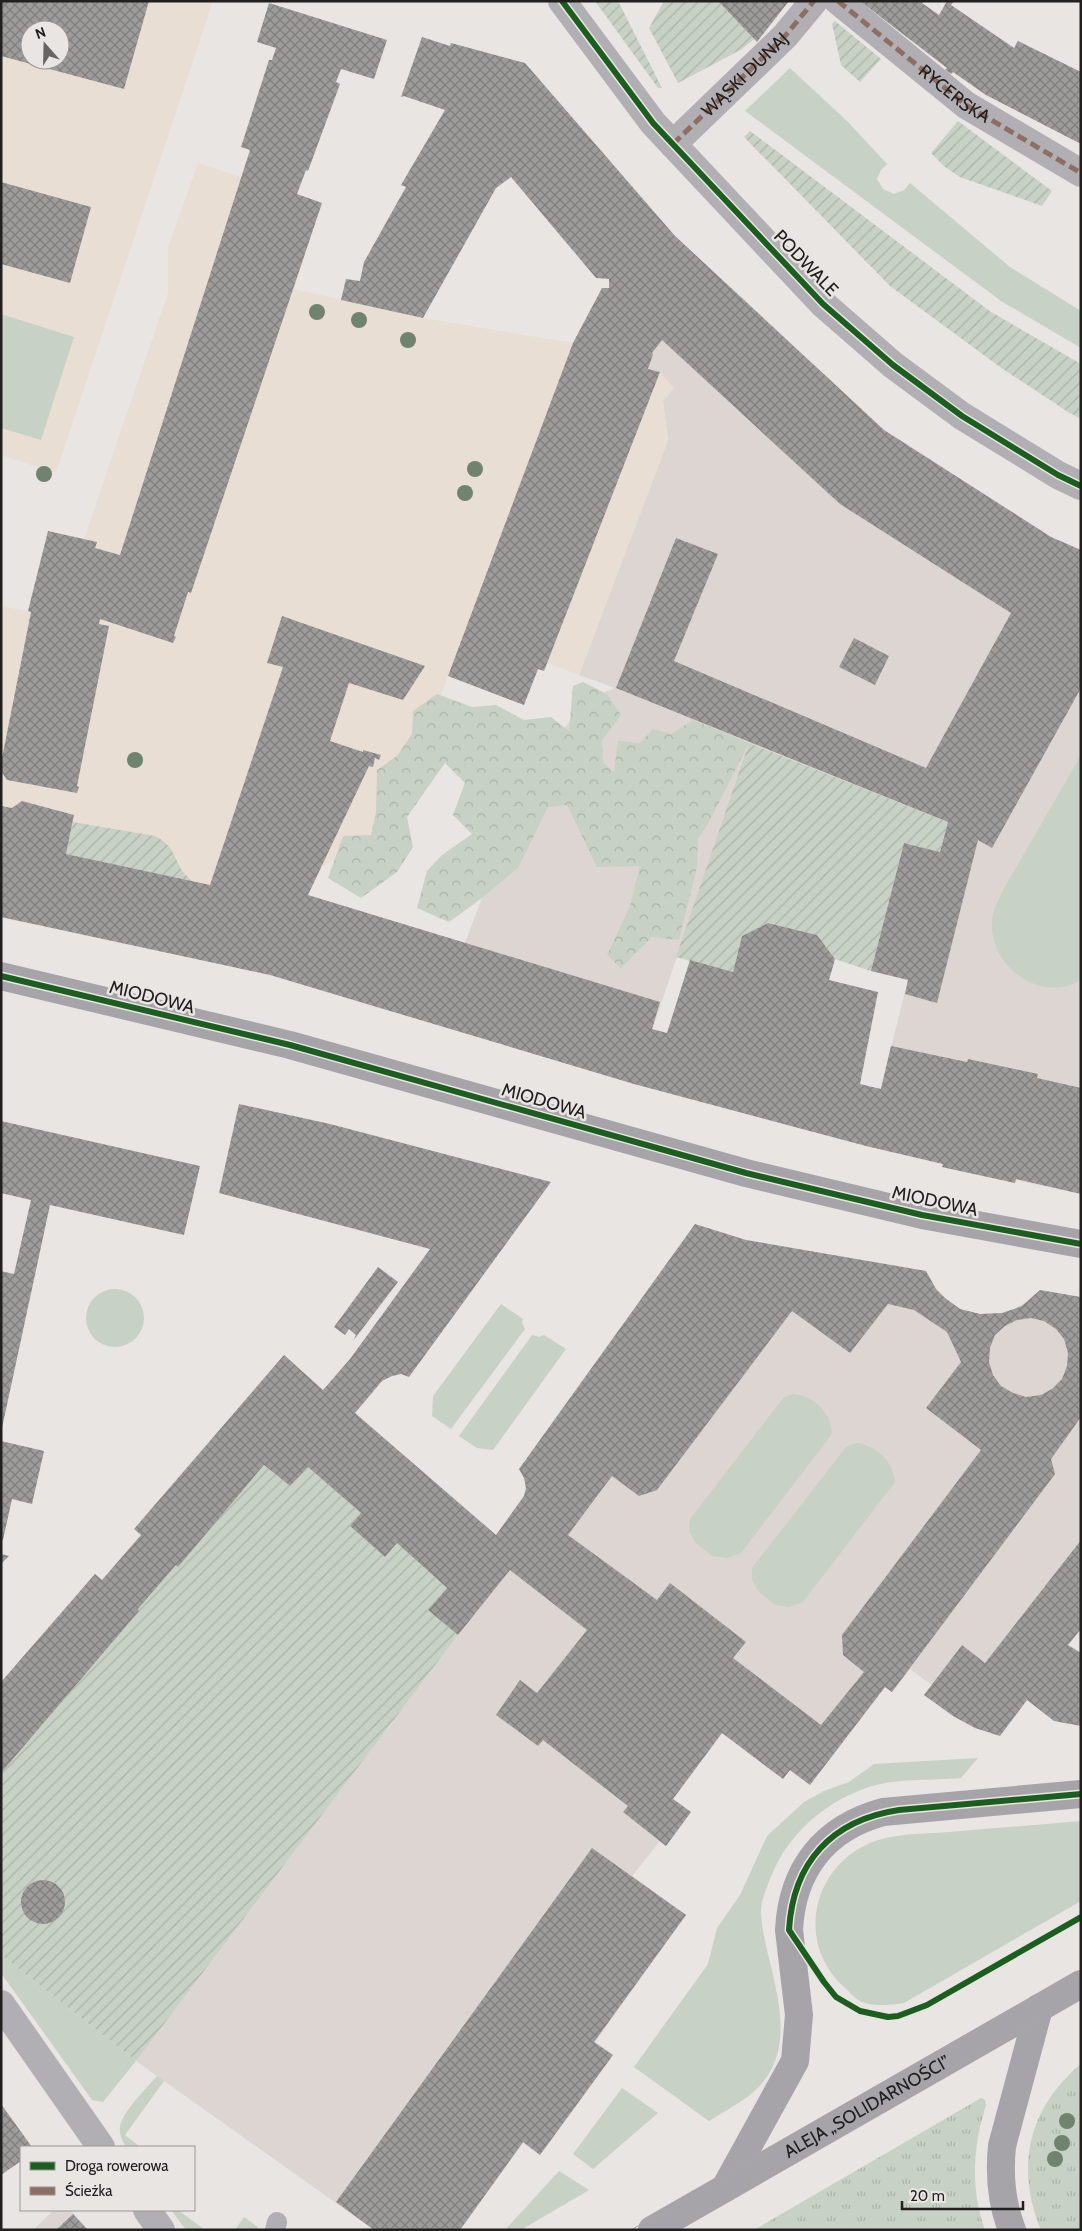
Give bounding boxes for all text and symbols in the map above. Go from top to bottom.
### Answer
north arrow [20,20,70,70]
text: N [33,23,48,43]
street label: WĄSKI DUNAJ [697,28,793,121]
street label: RYCERSKA [914,60,994,128]
street label: PODWALE [769,225,843,301]
street label: MIODOWA [107,976,197,1018]
street label: MIODOWA [499,1078,589,1124]
street label: MIODOWA [890,1181,980,1221]
street label: ALEJA „SOLIDARNOŚCI” [780,2050,954,2163]
legend [20,2146,195,2211]
text: Droga rowerowa [65,2157,169,2175]
scale bar [902,2178,1023,2210]
text: Ścieżka [65,2181,113,2200]
text: 20 m [910,2187,945,2205]

